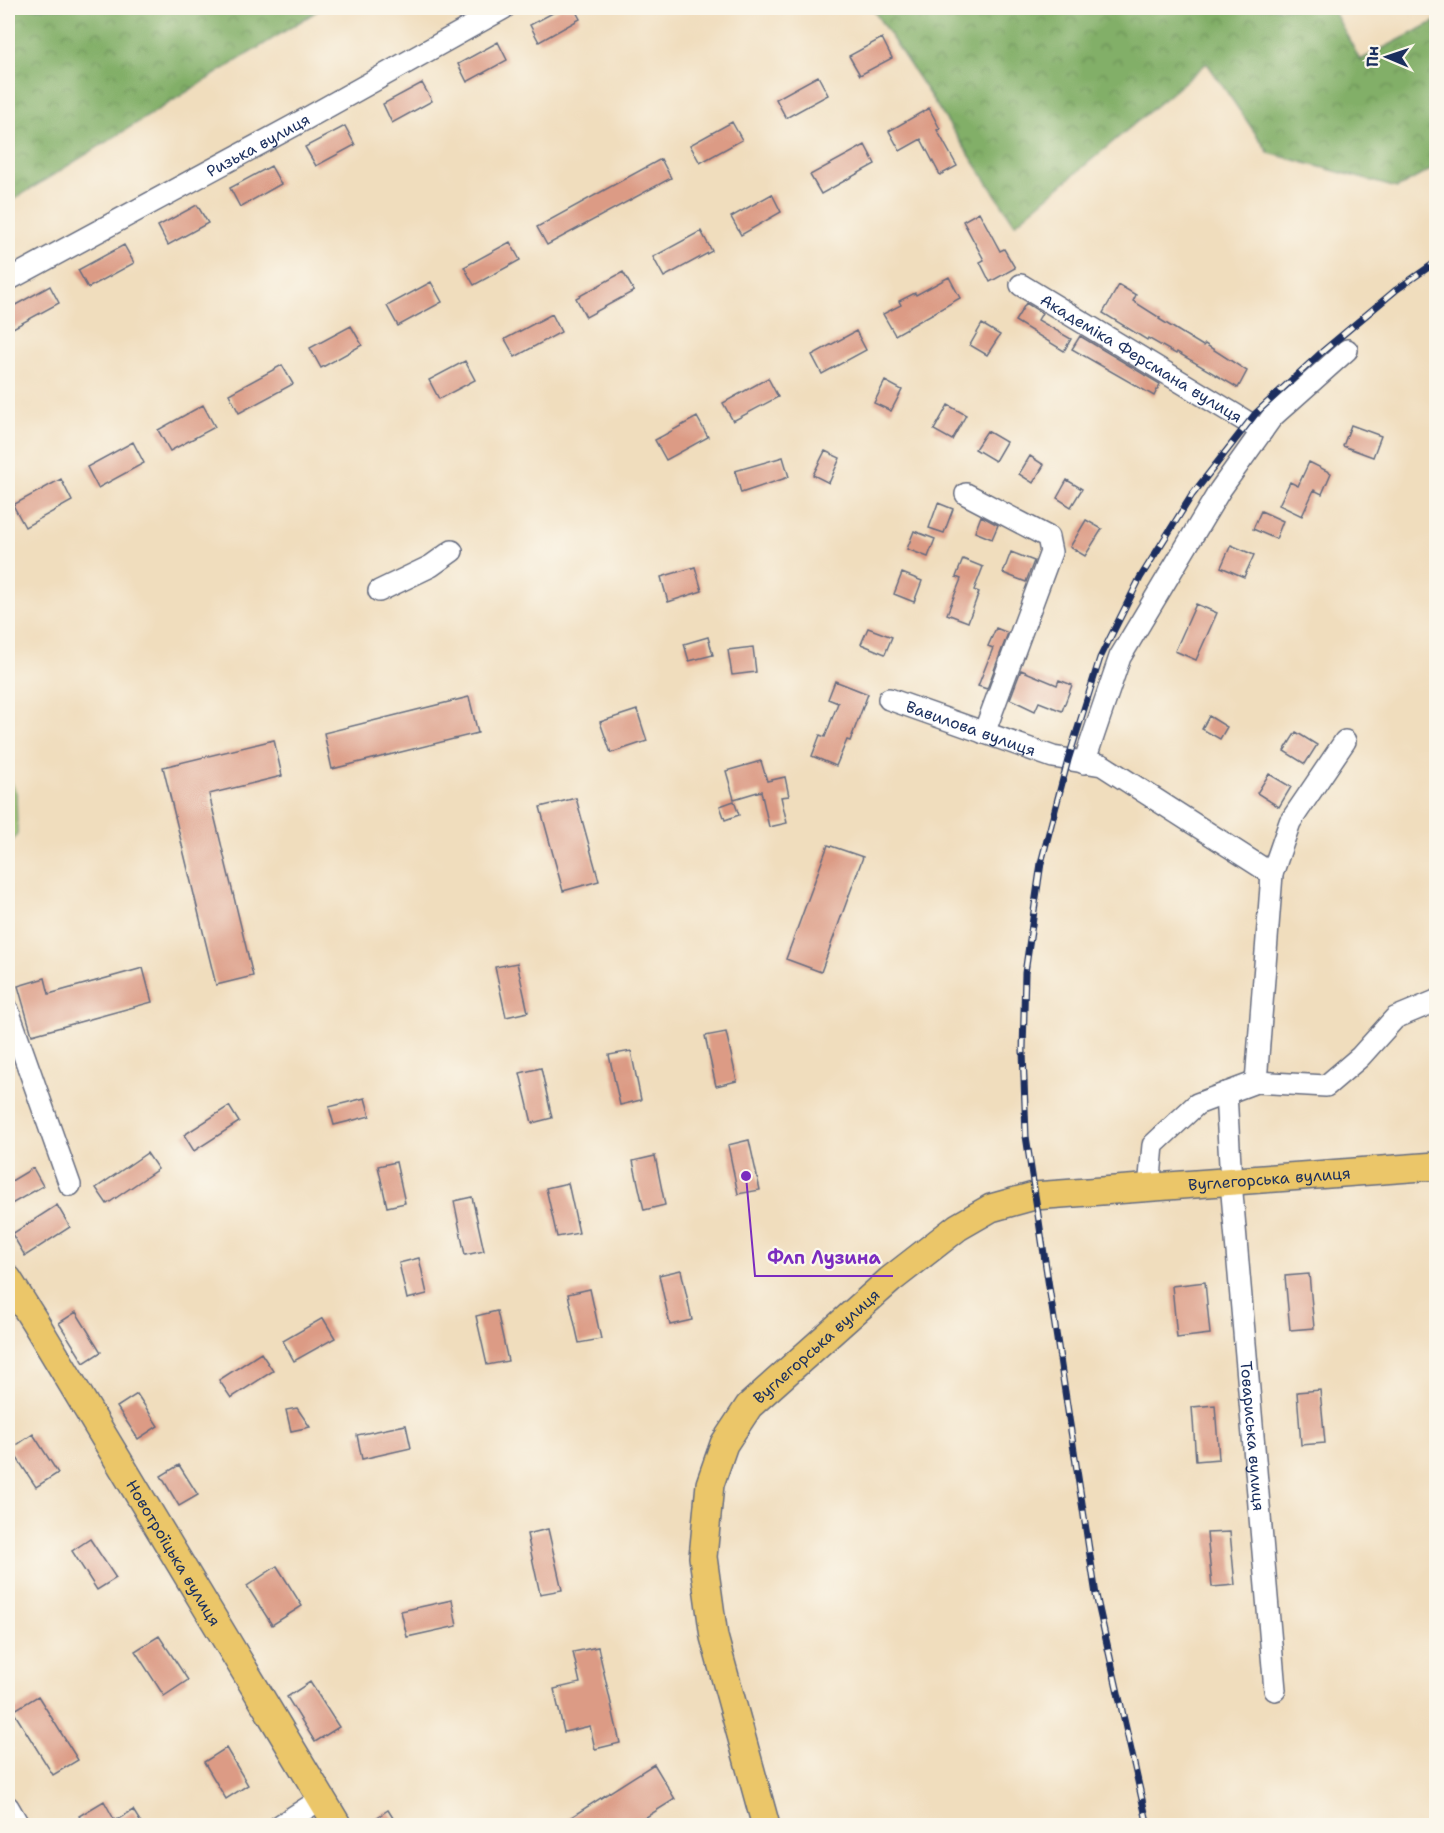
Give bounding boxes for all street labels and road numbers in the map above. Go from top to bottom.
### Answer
street label: Ризька вулиця [203,109,314,182]
street label: Академіка Ферсмана вулиця [1037,289,1246,428]
street label: Вавилова вулиця [903,696,1039,761]
street label: Вуглегорська вулиця [1187,1162,1351,1195]
street label: Вуглегорська вулиця [749,1284,884,1408]
street label: Товариська вулиця [1236,1360,1269,1512]
street label: Новотроїцька вулиця [121,1476,225,1630]

